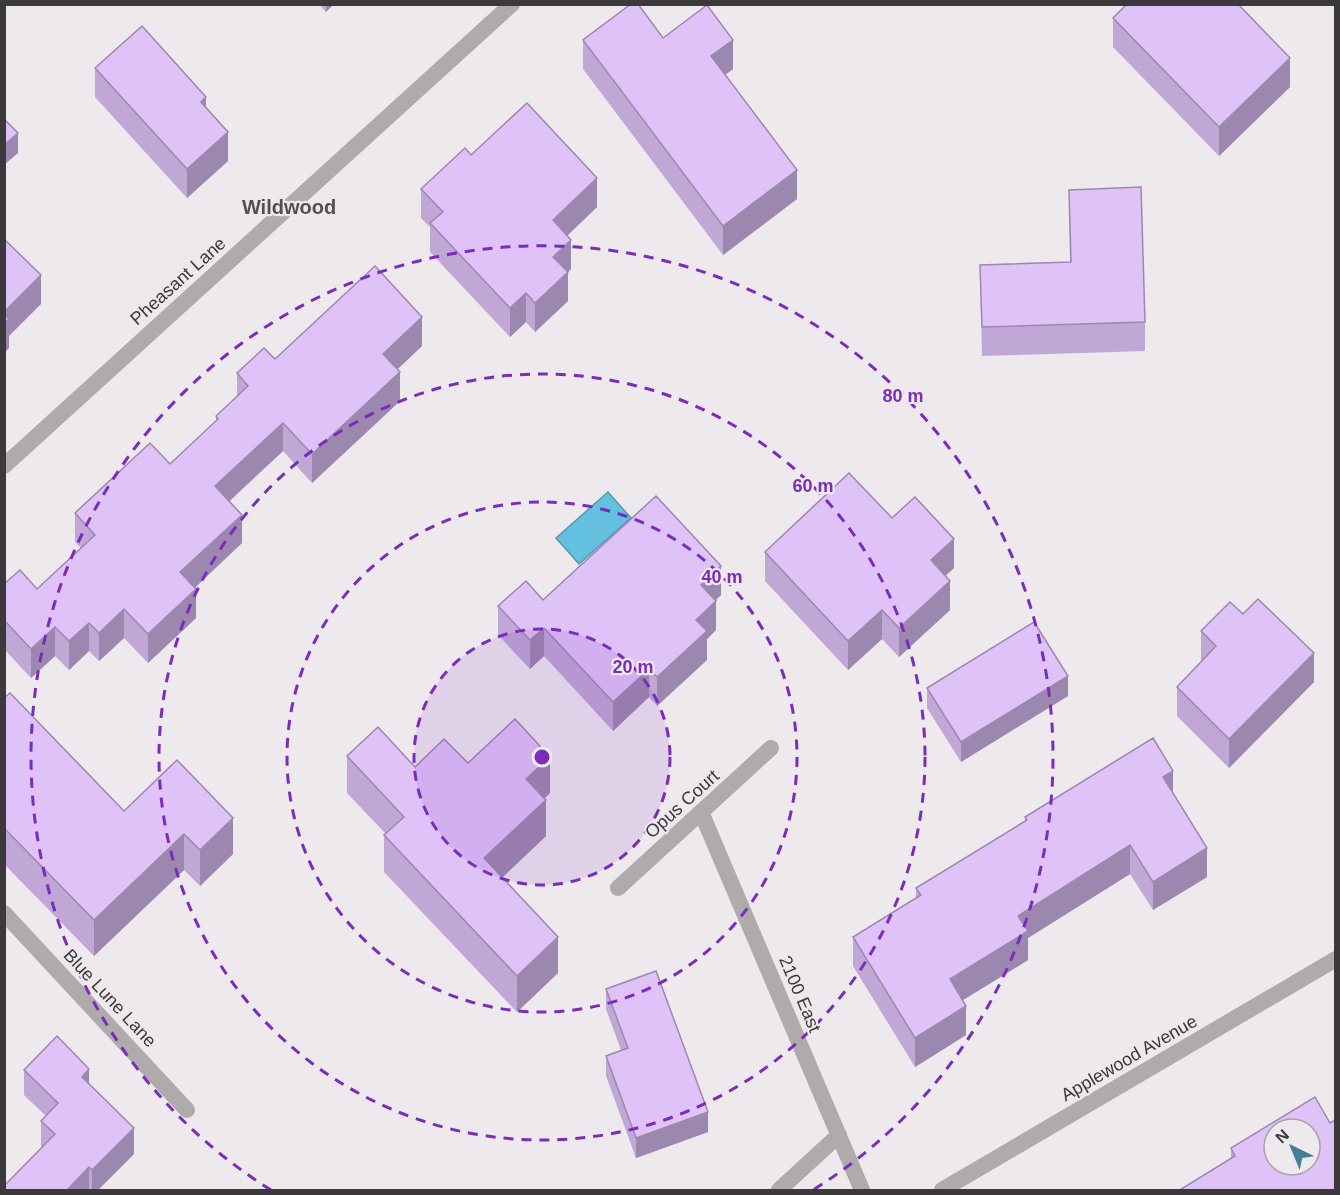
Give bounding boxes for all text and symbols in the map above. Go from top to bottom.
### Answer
district label: Wildwood [242,196,336,218]
street label: Pheasant Lane [126,233,230,329]
text: 80 m [882,386,924,406]
text: 60 m [792,476,834,496]
text: 40 m [701,567,743,587]
text: 20 m [612,657,654,677]
centre of rings [532,747,552,767]
street label: Opus Court [641,766,723,842]
street label: Blue Lune Lane [60,945,160,1051]
street label: 2100 East [775,953,825,1035]
street label: Applewood Avenue [1057,1011,1201,1105]
north arrow [1262,1117,1322,1177]
text: N [1272,1126,1292,1147]

